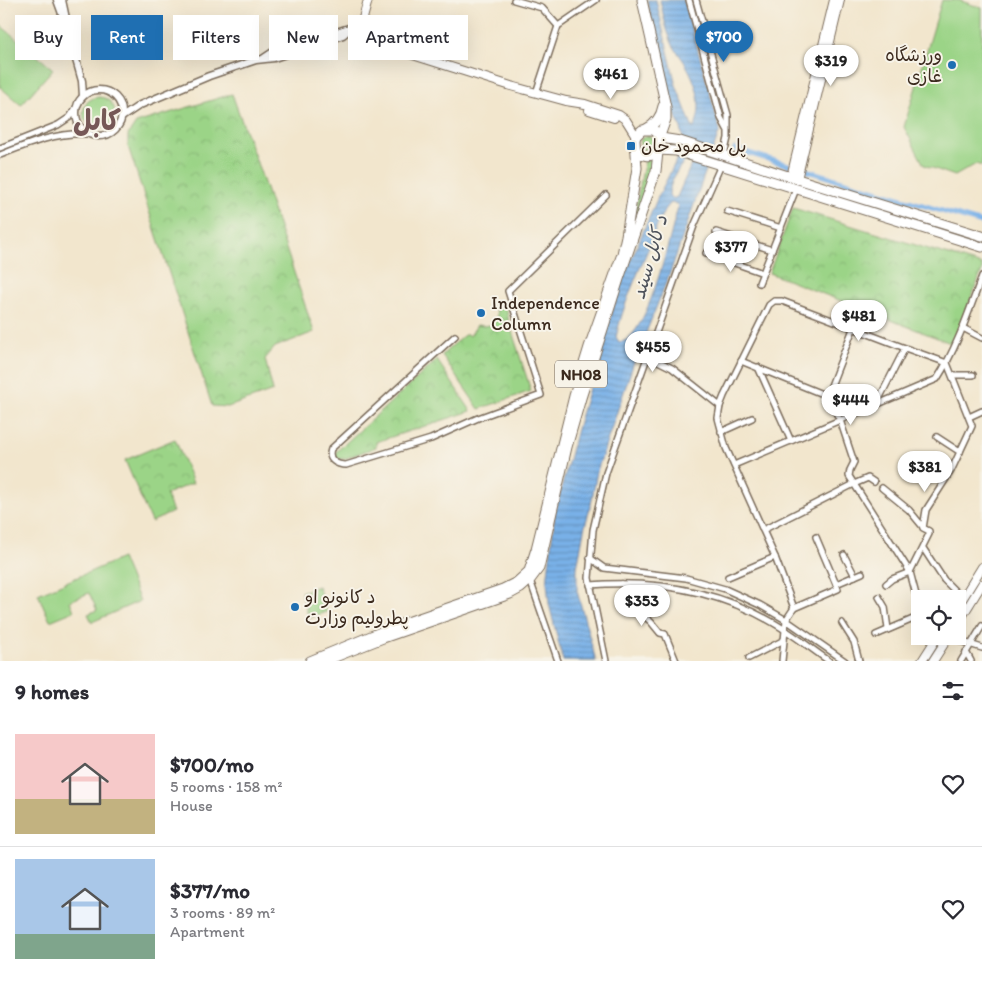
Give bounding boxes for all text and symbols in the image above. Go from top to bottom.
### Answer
chip: Buy [15,15,81,60]
chip: Rent [91,15,163,60]
chip: Filters [173,15,259,60]
chip: New [269,15,338,60]
chip: Apartment [348,15,468,60]
pin: $700 [694,20,754,63]
text: $700 [706,27,742,46]
pin: $319 [801,44,861,87]
place label: ورزشگاه غازی [885,44,942,87]
text: $319 [815,51,847,70]
pin: $461 [581,58,641,100]
marker: ورزشگاه غازی [946,59,958,71]
text: $461 [594,64,628,83]
district label: کابل [73,103,122,138]
place label: پل محمود خان [641,135,747,158]
marker: پل محمود خان [625,140,637,152]
water label: د کابل سيند [627,213,672,302]
pin: $377 [701,230,761,273]
text: $377 [715,237,747,256]
place label: Independence Column [491,292,600,335]
pin: $481 [829,300,889,342]
text: $481 [842,306,876,325]
marker: Independence Column [475,307,487,319]
pin: $455 [623,330,683,373]
text: $455 [636,337,670,356]
road number: NH08 [555,360,607,388]
pin: $444 [821,384,881,426]
text: $444 [833,390,869,409]
pin: $381 [895,450,955,493]
text: $381 [908,457,942,476]
pin: $353 [612,584,672,627]
place label: د کانونو او پطرولیم وزارت [304,586,409,632]
map controls [911,590,966,645]
button: locate [911,590,966,645]
text: $353 [625,591,659,610]
marker: د کانونو او پطرولیم وزارت [289,601,301,613]
icon: filters [939,677,967,705]
text: 9 homes [15,679,89,704]
text: $700/mo [170,752,254,777]
icon: home [55,754,115,814]
icon: heart [939,770,967,798]
text: 5 rooms · 158 m² [170,777,282,796]
text: House [170,796,213,815]
text: $377/mo [170,878,250,903]
icon: home [55,879,115,939]
icon: heart [939,895,967,923]
text: 3 rooms · 89 m² [170,903,275,922]
text: Apartment [170,922,245,941]

